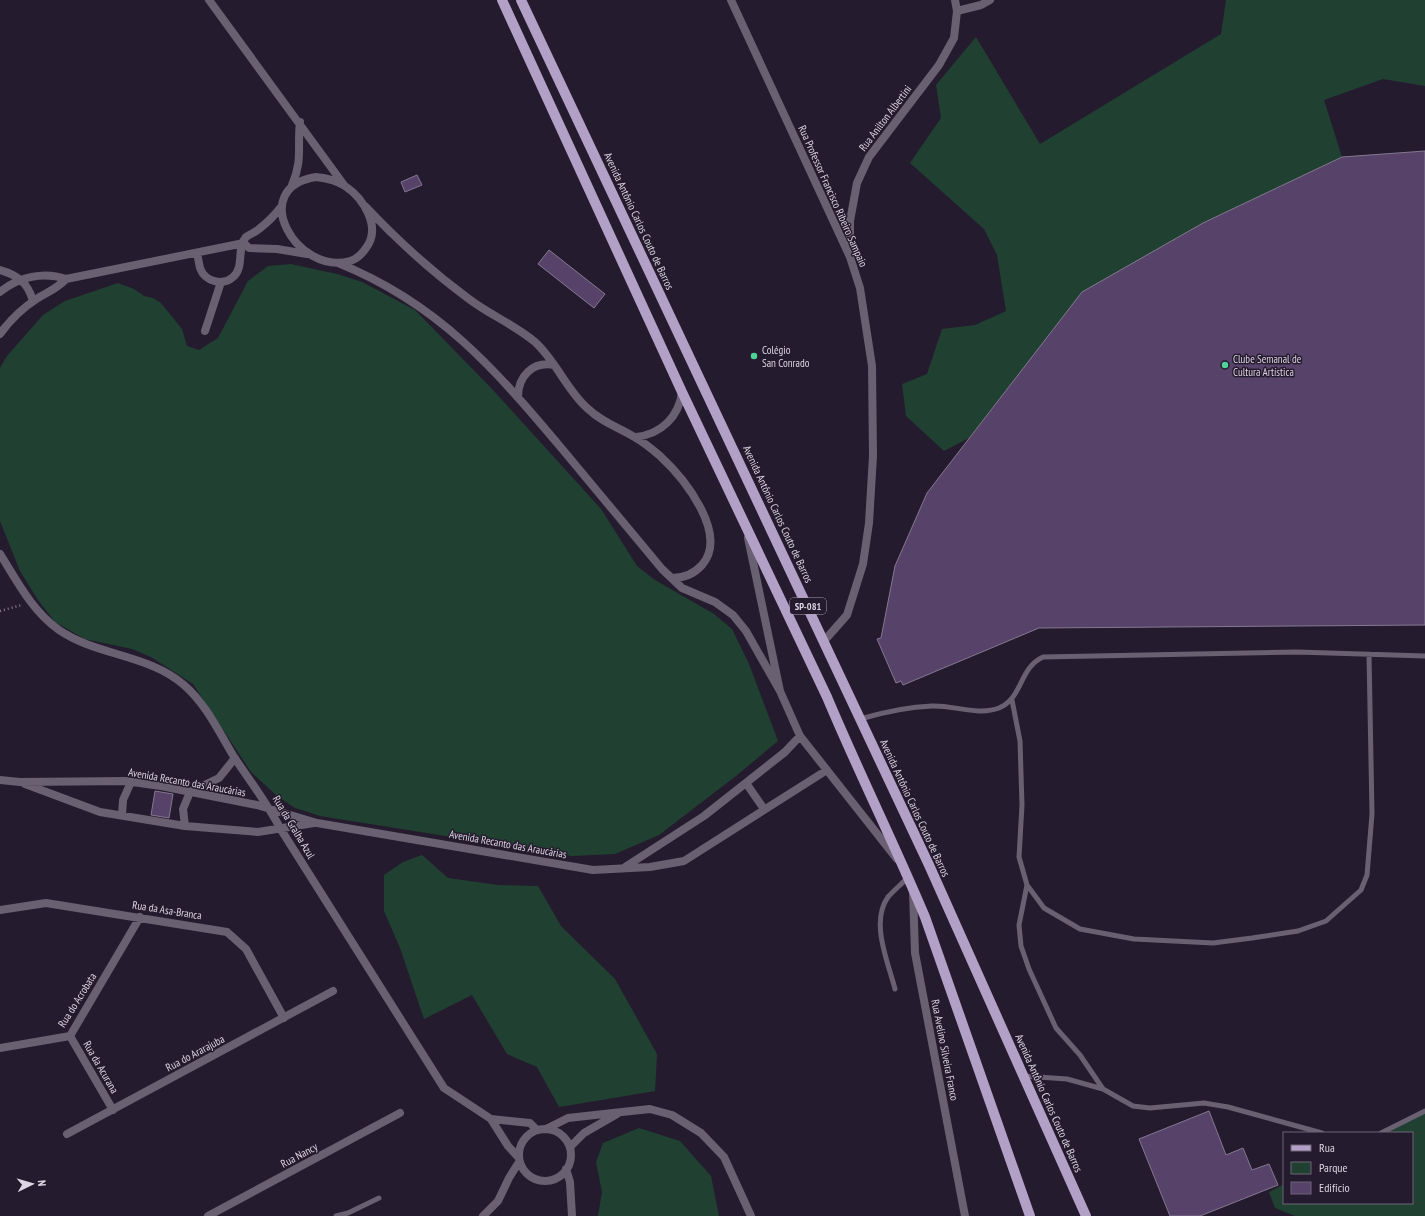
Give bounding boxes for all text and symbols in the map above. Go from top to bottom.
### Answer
street label: Rua Anilton Albertini [856,82,914,154]
street label: Rua Professor Francisco Ribeiro Sampaio [795,123,871,269]
street label: Avenida Antônio Carlos Couto de Barros [601,150,677,292]
place label: Colégio San Conrado [762,343,810,370]
marker: Colégio San Conrado [749,351,759,361]
place label: Clube Semanal de Cultura Artística [1233,352,1302,379]
marker: Clube Semanal de Cultura Artística [1220,360,1230,370]
street label: Avenida Antônio Carlos Couto de Barros [740,443,816,585]
road number: SP-081 [790,598,826,614]
street label: Avenida Antônio Carlos Couto de Barros [877,737,953,879]
street label: Avenida Recanto das Araucárias [127,765,247,799]
street label: Rua da Gralha Azul [270,793,319,862]
street label: Avenida Recanto das Araucárias [448,827,568,861]
street label: Rua da Asa-Branca [131,898,203,922]
street label: Rua do Acrobata [55,970,99,1030]
street label: Rua Avelino Silveira Franco [928,998,962,1102]
street label: Rua do Ararajuba [163,1032,227,1074]
street label: Avenida Antônio Carlos Couto de Barros [1012,1032,1086,1175]
street label: Rua da Acurana [80,1038,122,1096]
legend [1283,1132,1413,1204]
street label: Rua Nancy [278,1139,321,1171]
text: Rua [1319,1140,1335,1155]
text: Parque [1319,1160,1348,1175]
north arrow [12,1164,52,1204]
text: N [35,1180,49,1187]
text: Edifício [1319,1180,1350,1195]

